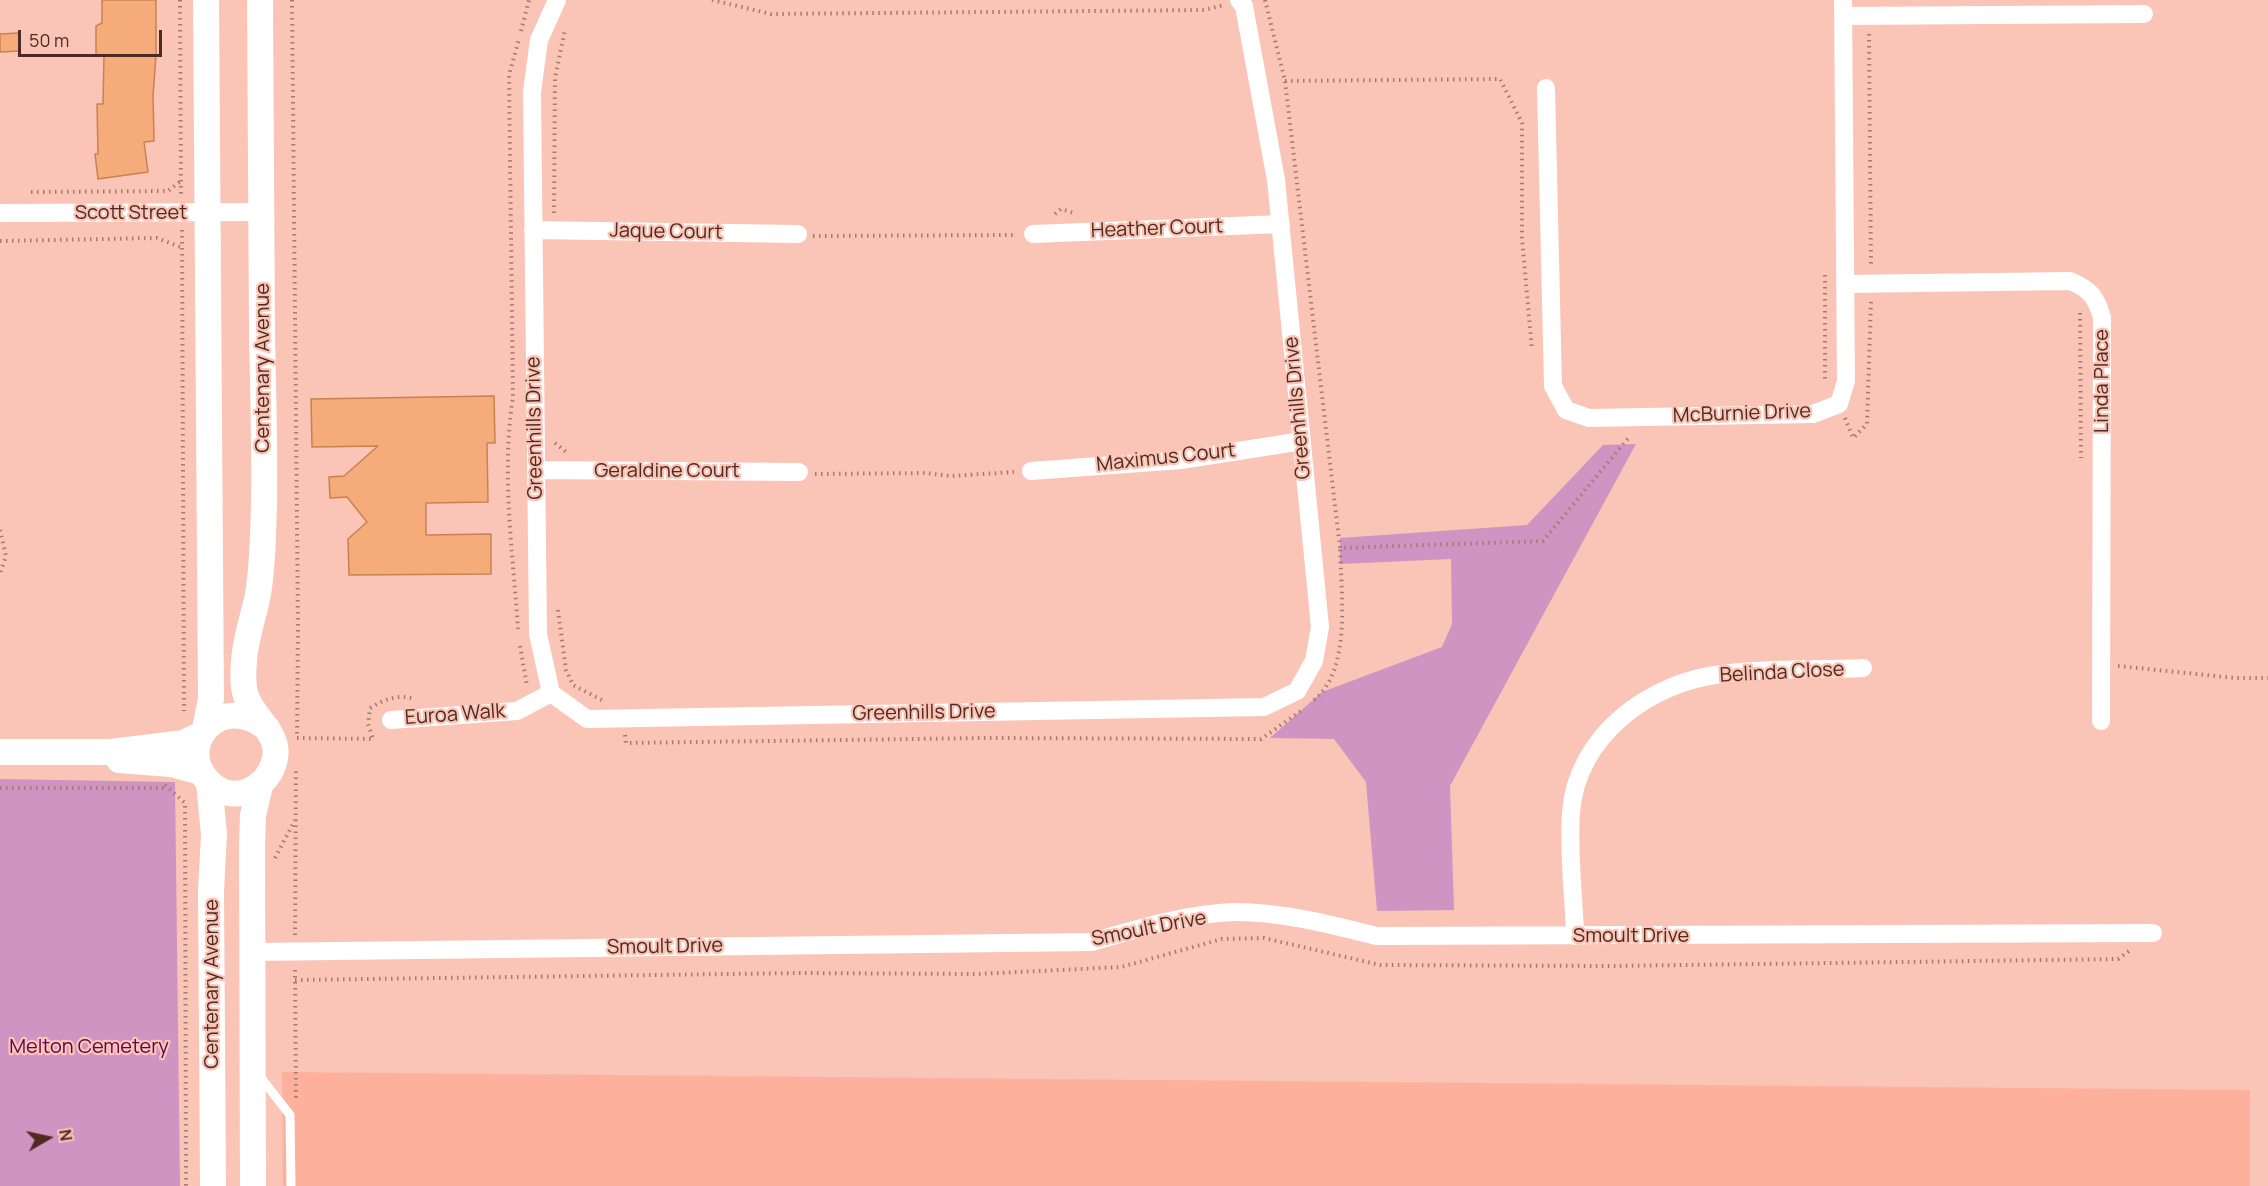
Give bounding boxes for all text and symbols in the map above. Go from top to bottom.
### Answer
scale bar [21,18,165,56]
text: 50 m [29,28,69,52]
street label: Scott Street [75,201,187,225]
street label: Heather Court [1090,215,1224,243]
street label: Jaque Court [609,219,723,245]
street label: Centenary Avenue [251,283,275,453]
street label: Linda Place [2090,329,2114,433]
street label: Greenhills Drive [1280,336,1316,480]
street label: Greenhills Drive [522,356,548,500]
street label: McBurnie Drive [1673,400,1811,428]
street label: Maximus Court [1095,439,1237,477]
street label: Geraldine Court [594,459,740,483]
street label: Belinda Close [1719,658,1845,688]
street label: Euroa Walk [404,700,506,730]
street label: Greenhills Drive [852,700,996,726]
street label: Centenary Avenue [200,899,224,1069]
street label: Smoult Drive [1090,906,1208,952]
street label: Smoult Drive [1573,924,1689,948]
street label: Smoult Drive [607,934,723,960]
park label: Melton Cemetery [9,1035,169,1059]
north arrow [18,1108,78,1168]
text: N [54,1128,78,1143]

